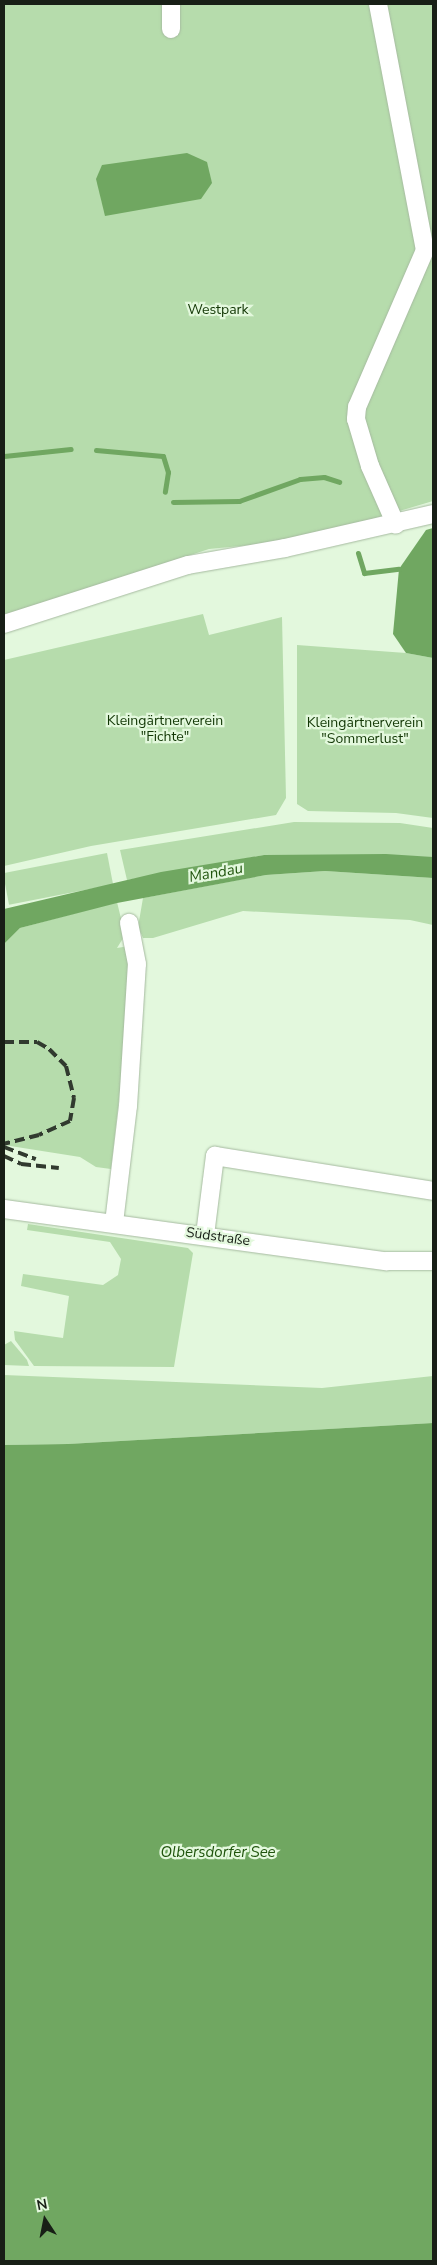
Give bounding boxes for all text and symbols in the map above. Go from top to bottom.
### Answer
park label: Westpark [187,302,249,318]
park label: Kleingärtnerverein "Fichte" [107,713,223,746]
park label: Kleingärtnerverein "Sommerlust" [307,715,423,748]
water label: Mandau [188,859,244,887]
street label: Südstraße [185,1224,251,1250]
water label: Olbersdorfer See [160,1844,276,1862]
text: N [35,2194,49,2215]
north arrow [20,2195,70,2245]

